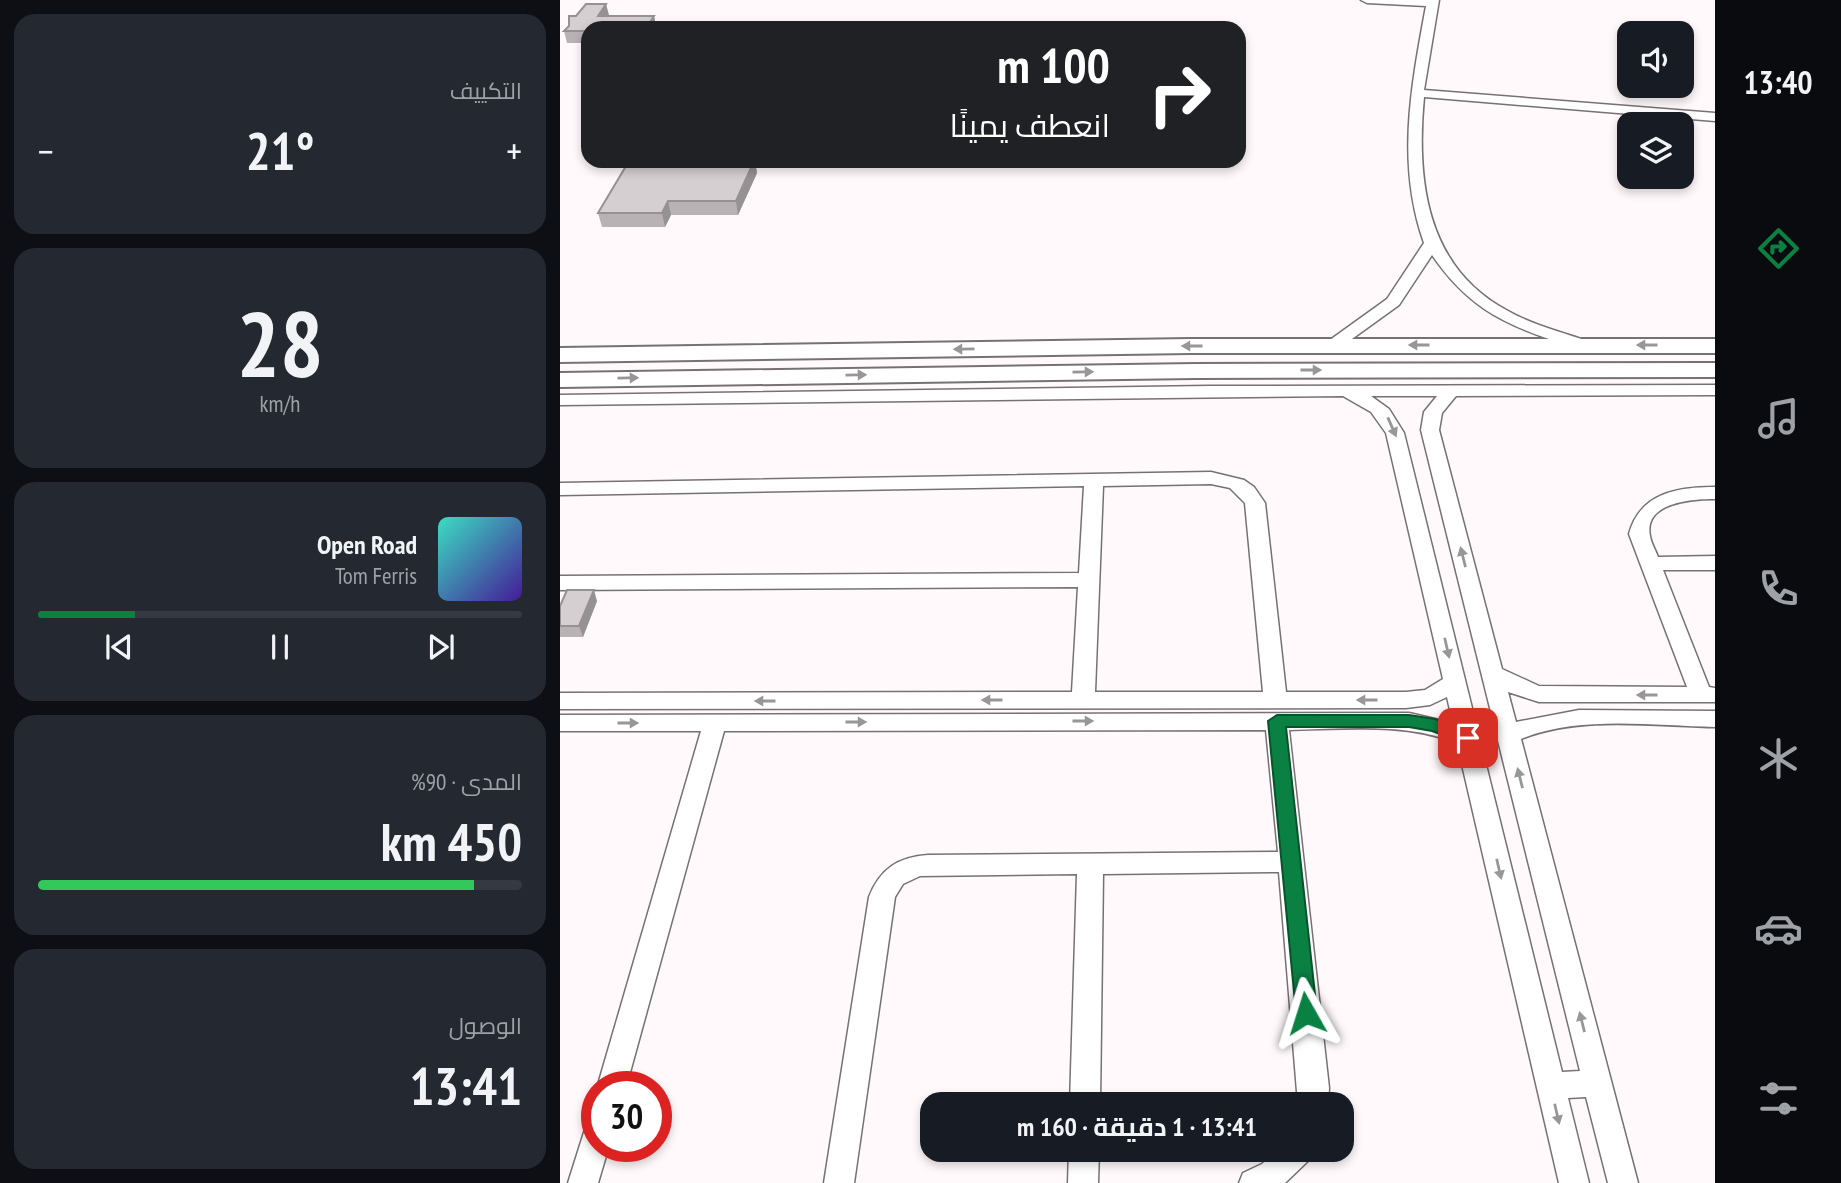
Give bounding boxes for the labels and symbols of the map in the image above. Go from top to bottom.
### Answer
one-way arrow [1408,339,1430,351]
one-way arrow [1636,339,1658,351]
one-way arrow [1181,340,1203,352]
one-way arrow [953,343,975,354]
one-way arrow [1300,364,1322,376]
one-way arrow [1072,366,1094,378]
one-way arrow [845,369,867,381]
one-way arrow [617,373,639,384]
one-way arrow [1386,417,1398,437]
one-way arrow [1457,546,1468,568]
one-way arrow [1441,637,1452,659]
one-way arrow [1636,689,1658,701]
one-way arrow [981,694,1003,706]
one-way arrow [1356,694,1378,706]
one-way arrow [754,695,776,706]
pin [1438,708,1498,768]
one-way arrow [1072,715,1094,727]
one-way arrow [845,716,867,728]
one-way arrow [617,717,639,729]
one-way arrow [1514,766,1525,788]
one-way arrow [1494,858,1505,880]
position arrow [1269,976,1343,1050]
one-way arrow [1576,1011,1587,1033]
speed limit sign: 30 [581,1071,672,1162]
one-way arrow [1552,1103,1563,1125]

